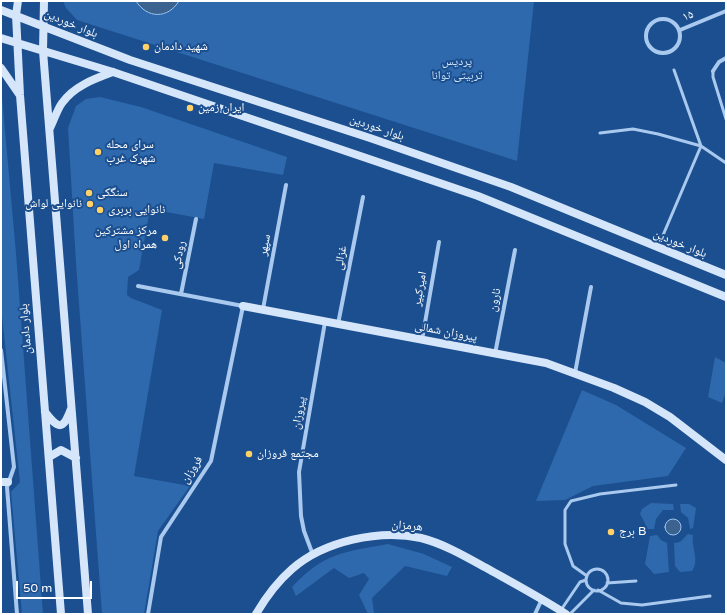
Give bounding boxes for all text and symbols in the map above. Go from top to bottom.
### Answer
street label: بلوار خوردین [42,7,100,41]
street label: ۱۵ [680,7,696,25]
place label: شهید دادمان [154,40,208,54]
marker: شهید دادمان [141,42,151,52]
park label: پردیس تربیتی توانا [431,55,483,83]
place label: ایران زمین [198,101,244,115]
marker: ایران زمین [185,103,195,113]
street label: بلوار خوردین [348,112,406,144]
place label: سرای محله شهرک غرب [106,138,155,166]
marker: سرای محله شهرک غرب [93,147,103,157]
place label: سنگکی [97,186,128,200]
marker: سنگکی [84,188,94,198]
place label: نانوایی لواش [25,197,82,211]
marker: نانوایی لواش [85,199,95,209]
place label: نانوایی بربری [108,203,165,217]
marker: نانوایی بربری [95,205,105,215]
place label: مرکز مشترکین همراه اول [95,224,157,252]
street label: بلوار خوردین [651,227,709,261]
marker: مرکز مشترکین همراه اول [160,233,170,243]
street label: سپهر [256,233,274,257]
street label: رودکی [169,240,189,270]
street label: غزالی [332,245,350,271]
street label: امیرکبیر [410,270,430,308]
street label: نارون [486,287,504,313]
street label: بلوار دادمان [17,303,35,355]
street label: پیروزان شمالی [414,319,478,345]
street label: پیروزان [289,395,309,431]
place label: مجتمع فروزان [257,447,319,461]
marker: مجتمع فروزان [244,449,254,459]
street label: فروزان [178,453,206,487]
street label: هرمزان [391,517,423,535]
place label: برج B [619,525,646,539]
marker: برج B [606,527,616,537]
scale bar [18,573,94,599]
text: 50 m [23,581,52,595]

